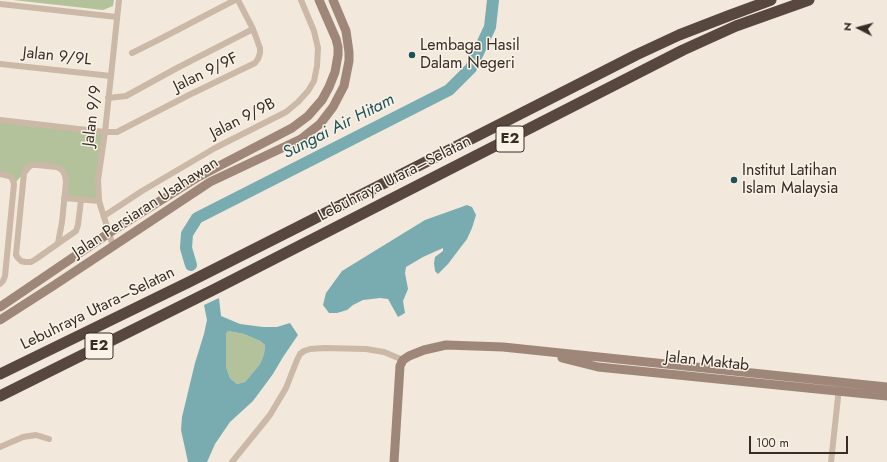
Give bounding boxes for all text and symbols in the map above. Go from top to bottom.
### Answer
north arrow [839,8,879,48]
text: N [839,22,855,32]
place label: Lembaga Hasil Dalam Negeri [420,36,520,74]
street label: Jalan 9/9L [22,44,92,70]
street label: Jalan 9/9F [170,49,242,97]
marker: Lembaga Hasil Dalam Negeri [407,50,417,60]
street label: Jalan 9/9 [80,84,106,148]
water label: Sungai Air Hitam [280,90,398,164]
street label: Jalan 9/9B [207,94,279,144]
road number: E2 [496,126,524,152]
street label: Lebuhraya Utara–Selatan [315,132,475,226]
street label: Jalan Persiaran Usahawan [69,154,223,262]
place label: Institut Latihan Islam Malaysia [742,161,838,199]
marker: Institut Latihan Islam Malaysia [729,175,739,185]
street label: Lebuhraya Utara–Selatan [18,263,178,355]
road number: E2 [85,333,113,359]
street label: Jalan Maktab [664,348,750,376]
scale bar [751,428,850,454]
text: 100 m [756,434,789,452]

